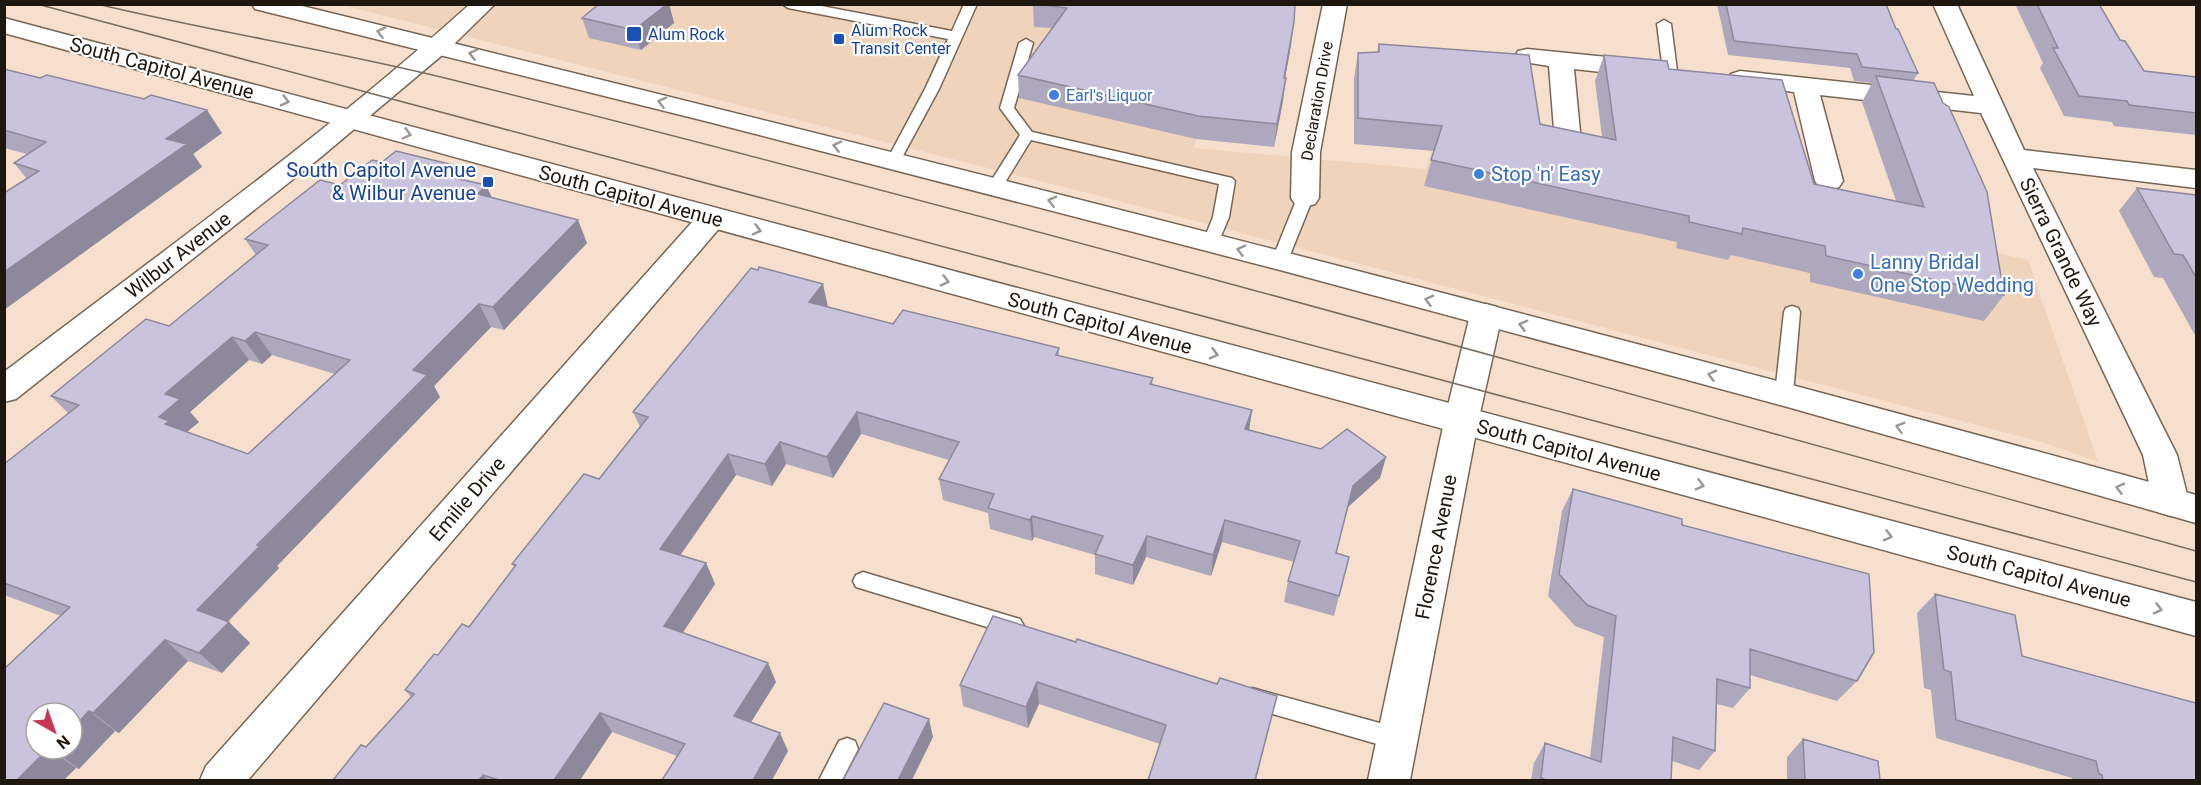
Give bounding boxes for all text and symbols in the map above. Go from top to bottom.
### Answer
place label: Alum Rock Transit Center [851,21,951,58]
marker: Alum Rock [625,25,643,43]
place label: Alum Rock [648,25,726,44]
one-way arrow [376,26,386,39]
street label: South Capitol Avenue [67,32,257,104]
marker: Alum Rock Transit Center [832,32,846,46]
street label: Declaration Drive [1297,40,1337,162]
one-way arrow [468,49,478,62]
place label: Earl's Liquor [1066,86,1153,105]
marker: Earl's Liquor [1047,88,1061,102]
one-way arrow [279,94,290,106]
one-way arrow [657,96,667,109]
one-way arrow [401,127,411,139]
one-way arrow [833,141,843,154]
place label: South Capitol Avenue & Wilbur Avenue [286,158,476,205]
street label: South Capitol Avenue [536,160,726,232]
place label: Stop 'n' Easy [1491,162,1601,186]
marker: Stop 'n' Easy [1472,167,1486,181]
street label: Sierra Grande Way [2015,174,2108,331]
marker: South Capitol Avenue & Wilbur Avenue [481,175,495,189]
one-way arrow [1047,195,1057,208]
street label: Wilbur Avenue [121,206,235,304]
one-way arrow [752,222,762,235]
one-way arrow [1236,244,1246,257]
place label: Lanny Bridal One Stop Wedding [1870,250,2034,297]
marker: Lanny Bridal One Stop Wedding [1851,267,1865,281]
one-way arrow [939,274,950,286]
street label: South Capitol Avenue [1005,287,1195,359]
one-way arrow [1424,294,1434,307]
one-way arrow [1519,319,1529,332]
one-way arrow [1209,347,1219,360]
one-way arrow [1707,370,1718,382]
street label: South Capitol Avenue [1474,414,1664,486]
one-way arrow [1895,421,1905,434]
street label: Emilie Drive [424,452,510,546]
street label: Florence Avenue [1410,473,1462,621]
one-way arrow [1694,478,1705,490]
one-way arrow [2115,482,2125,495]
one-way arrow [1883,529,1893,541]
street label: South Capitol Avenue [1944,540,2134,612]
one-way arrow [2153,601,2163,614]
north arrow [24,701,84,761]
text: N [53,731,74,753]

